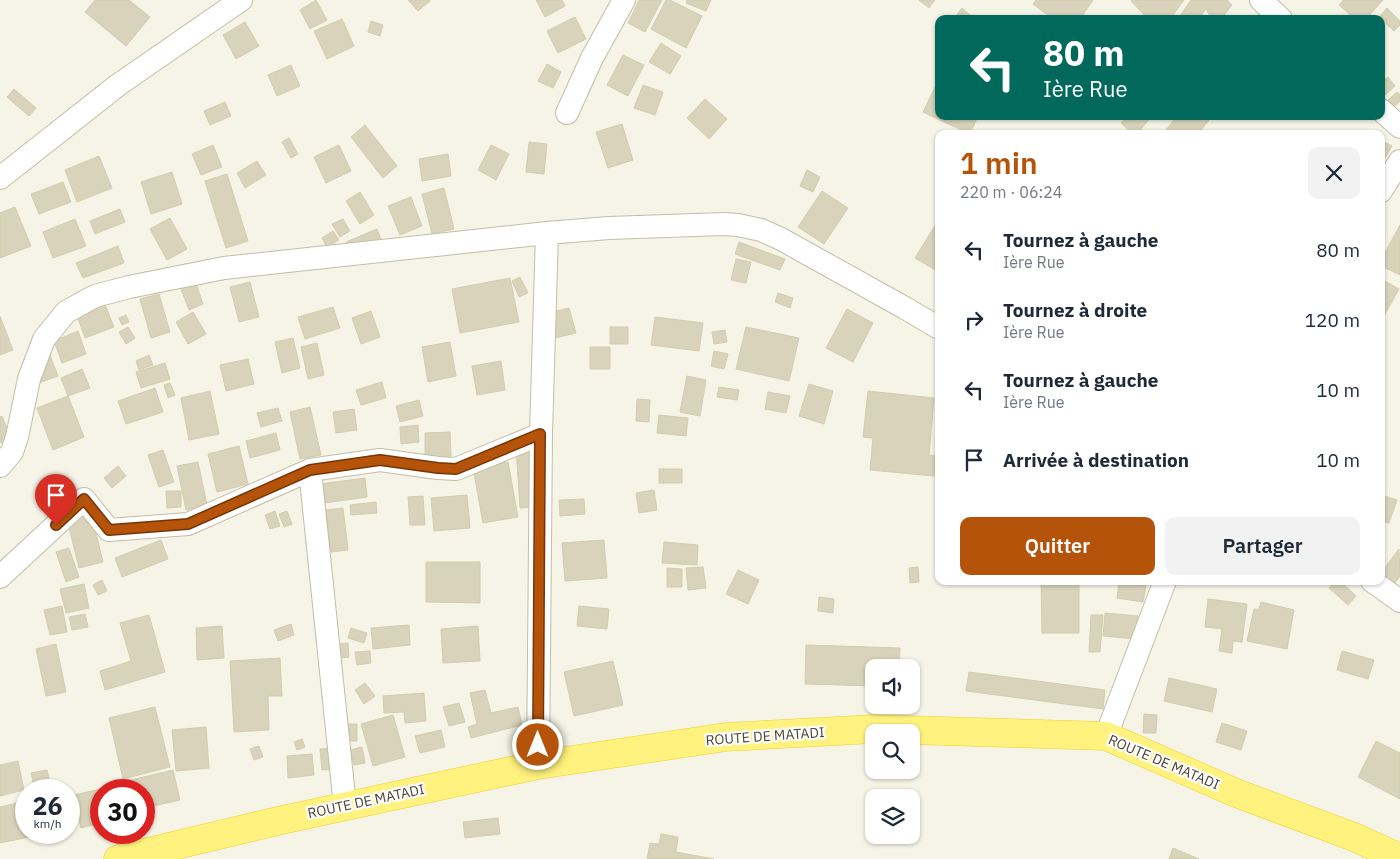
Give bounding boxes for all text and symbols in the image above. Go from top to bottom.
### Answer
text: 80 m [1043,30,1125,76]
icon: left [960,35,1025,100]
text: Ière Rue [1043,74,1128,103]
text: 1 min [960,143,1038,182]
button: close [1308,147,1360,199]
text: 220 m · 06:24 [960,182,1062,202]
text: Tournez à gauche [1003,228,1159,252]
icon: left [960,236,988,264]
text: 80 m [1316,238,1360,262]
text: Ière Rue [1003,252,1065,272]
text: Tournez à droite [1003,298,1147,322]
icon: right [960,306,988,334]
text: 120 m [1305,308,1360,332]
text: Ière Rue [1003,322,1065,342]
text: Tournez à gauche [1003,368,1159,392]
icon: left [960,376,988,404]
text: 10 m [1316,378,1360,402]
text: Ière Rue [1003,392,1065,412]
icon: arrive [960,446,988,474]
text: Arrivée à destination [1003,448,1189,472]
text: 10 m [1316,448,1360,472]
pin [35,474,77,525]
icon: arrive [42,481,70,509]
button: Quitter [960,517,1155,575]
button: Partager [1165,517,1360,575]
map controls [865,659,920,844]
button: sound [865,659,920,714]
position arrow [511,718,563,770]
street label: ROUTE DE MATADI [705,723,825,749]
button: search [865,724,920,779]
street label: ROUTE DE MATADI [1106,730,1222,794]
speed limit sign: 30 [90,779,155,844]
street label: ROUTE DE MATADI [306,780,426,822]
text: 26 [32,789,63,822]
button: layers [865,789,920,844]
text: km/h [33,816,62,831]

